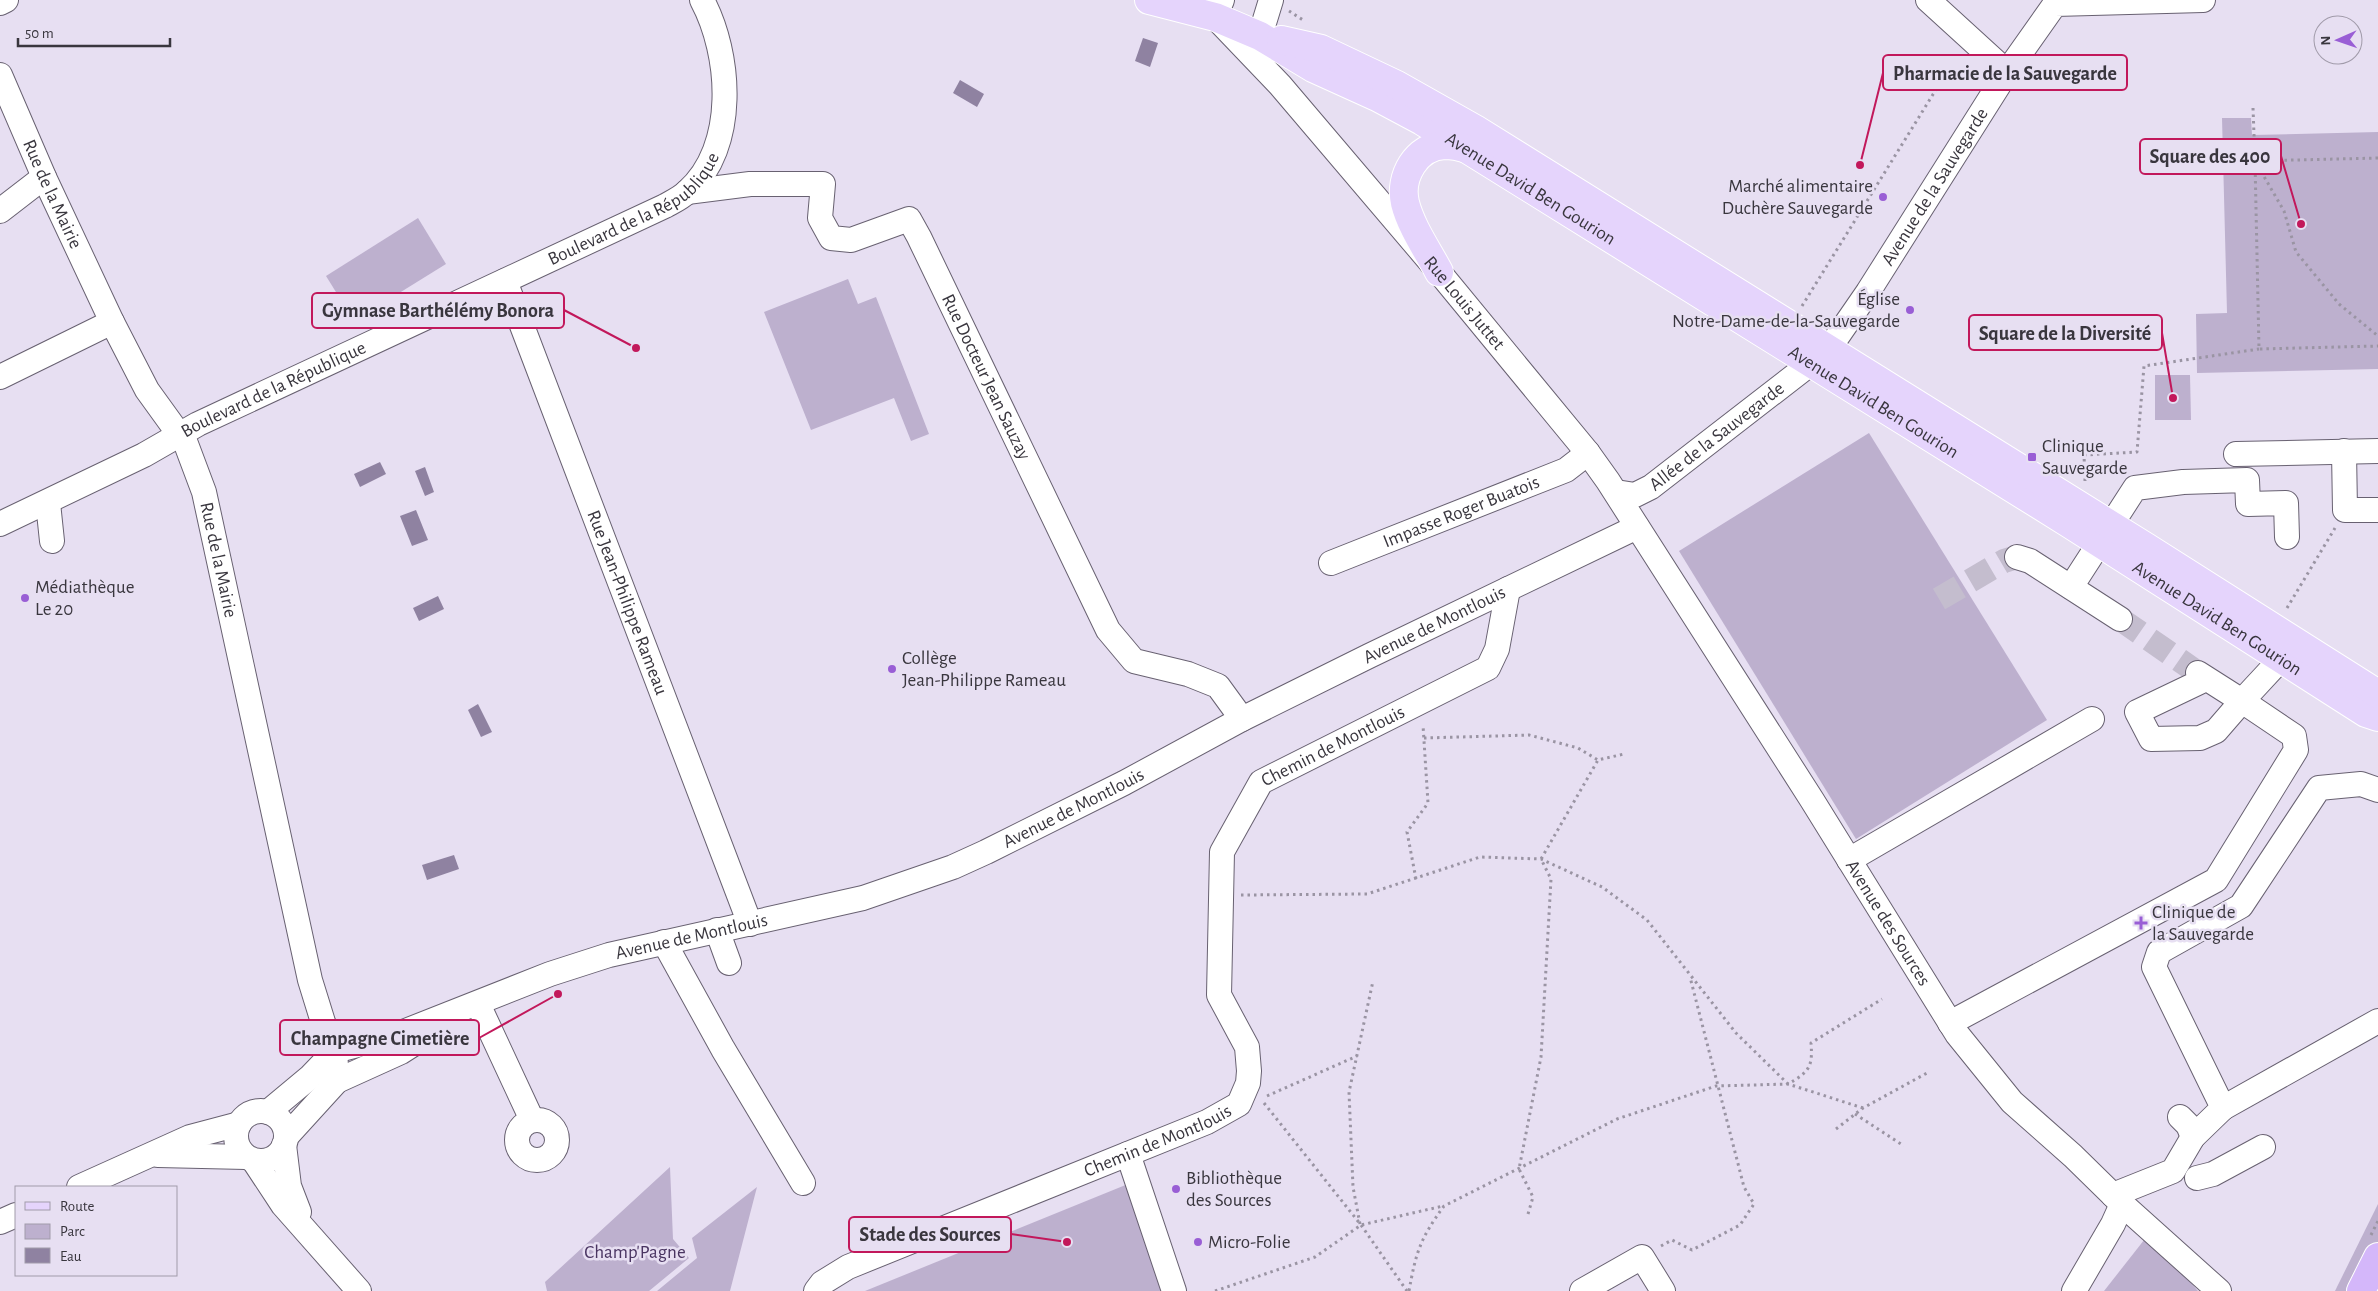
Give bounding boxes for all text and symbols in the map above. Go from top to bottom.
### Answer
scale bar [18,15,170,47]
north arrow [2313,15,2363,65]
text: 50 m [25,26,54,41]
text: N [2319,35,2333,46]
callout: Pharmacie de la Sauvegarde [1883,55,2127,90]
text: Pharmacie de la Sauvegarde [1893,64,2117,84]
street label: Avenue de la Sauvegarde [1878,104,1991,269]
street label: Avenue David Ben Gourion [1442,129,1619,248]
street label: Rue de la Mairie [19,137,86,252]
callout: Square des 400 [2140,139,2281,174]
text: Square des 400 [2150,147,2270,167]
street label: Boulevard de la République [545,150,723,269]
place label: Marché alimentaire Duchère Sauvegarde [1722,177,1873,218]
marker: Marché alimentaire Duchère Sauvegarde [1877,191,1889,203]
street label: Rue Louis Juttet [1420,252,1508,354]
place label: Église Notre-Dame-de-la-Sauvegarde [1672,288,1900,331]
street label: Rue Docteur Jean Sauzay [938,291,1034,463]
callout: Gymnase Barthélémy Bonora [312,293,564,328]
text: Gymnase Barthélémy Bonora [322,301,554,321]
marker: Église Notre-Dame-de-la-Sauvegarde [1904,304,1916,316]
callout: Square de la Diversité [1969,315,2162,350]
text: Square de la Diversité [1979,324,2151,344]
street label: Boulevard de la République [178,338,369,441]
street label: Avenue David Ben Gourion [1785,342,1962,462]
street label: Allée de la Sauvegarde [1645,378,1788,494]
place label: Clinique Sauvegarde [2042,437,2127,478]
marker: Clinique Sauvegarde [2026,451,2038,463]
street label: Impasse Roger Buatois [1380,472,1542,551]
street label: Rue de la Mairie [197,500,241,619]
street label: Rue Jean-Philippe Rameau [584,508,671,698]
street label: Avenue David Ben Gourion [2129,557,2305,679]
place label: Médiathèque Le 20 [35,578,134,619]
street label: Avenue de Montlouis [1360,582,1508,667]
marker: Médiathèque Le 20 [19,592,31,604]
place label: Collège Jean-Philippe Rameau [902,649,1066,690]
marker: Collège Jean-Philippe Rameau [886,663,898,675]
street label: Chemin de Montlouis [1258,702,1408,790]
street label: Avenue de Montlouis [1000,765,1147,851]
street label: Avenue des Sources [1842,857,1934,989]
place label: Clinique de la Sauvegarde [2152,903,2254,944]
street label: Avenue de Montlouis [614,910,769,963]
marker: Clinique de la Sauvegarde [2134,916,2148,930]
callout: Champagne Cimetière [280,1020,479,1055]
text: Champagne Cimetière [291,1029,469,1049]
street label: Chemin de Montlouis [1081,1101,1235,1180]
place label: Bibliothèque des Sources [1186,1169,1282,1210]
marker: Bibliothèque des Sources [1170,1183,1182,1195]
legend [15,1186,178,1276]
text: Route [60,1199,94,1214]
callout: Stade des Sources [849,1217,1011,1252]
text: Parc [60,1224,85,1239]
text: Stade des Sources [859,1225,1001,1245]
place label: Micro-Folie [1208,1233,1290,1252]
marker: Micro-Folie [1192,1236,1204,1248]
park label: Champ'Pagne [584,1243,686,1262]
text: Eau [60,1249,82,1264]

